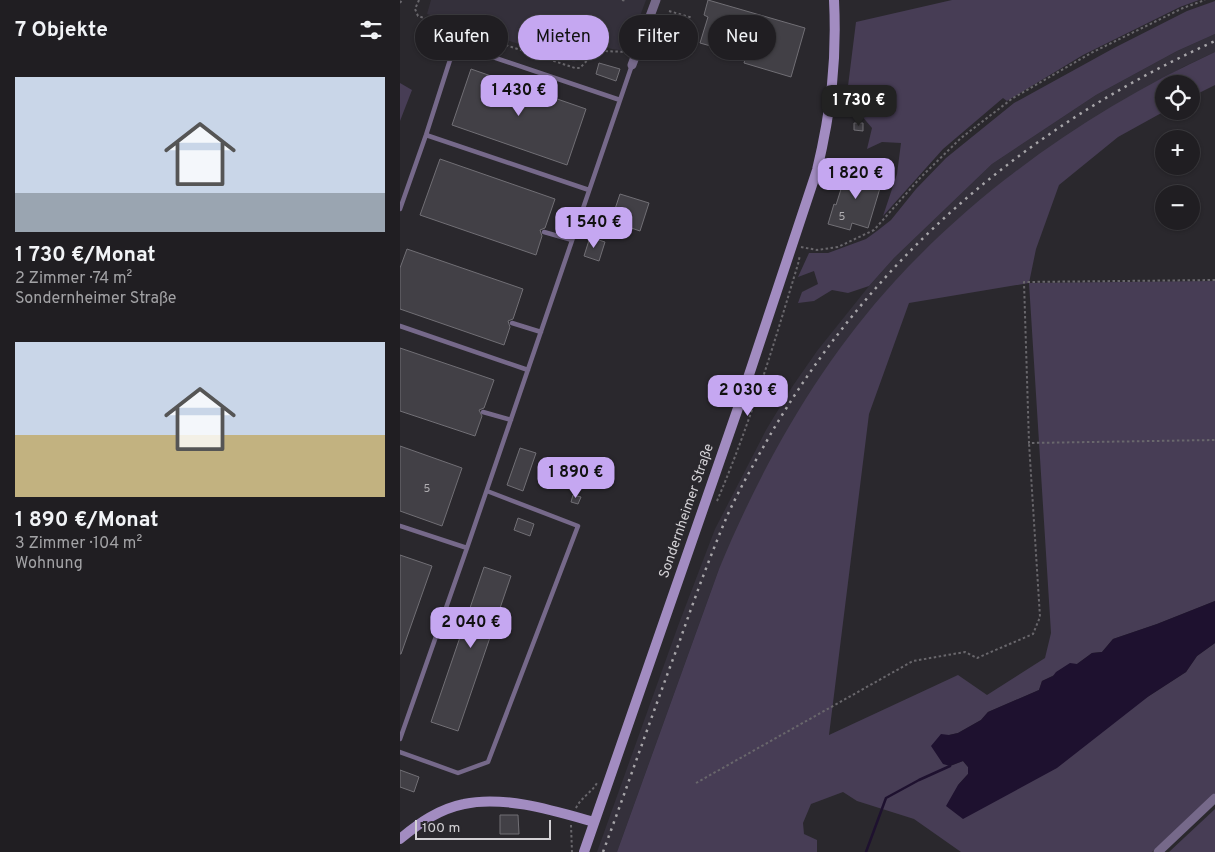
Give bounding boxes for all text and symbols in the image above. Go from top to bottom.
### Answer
chip: Kaufen [415,15,508,60]
chip: Mieten [518,15,609,60]
chip: Filter [619,15,698,60]
chip: Neu [708,15,776,60]
icon: filters [357,16,385,44]
text: 7 Objekte [15,17,108,44]
pin: 1 430 € [473,74,565,117]
map controls [1155,75,1200,230]
button: locate [1155,75,1200,120]
text: 1 430 € [492,81,546,101]
pin: 1 730 € [813,84,905,127]
text: 1 730 € [833,91,885,111]
icon: home [155,109,245,199]
button: + [1155,130,1200,175]
pin: 1 820 € [810,158,902,200]
text: 1 820 € [829,164,883,184]
button: − [1155,185,1200,230]
pin: 1 540 € [548,206,640,249]
house number: 5 [839,210,846,224]
text: 1 540 € [566,213,622,233]
text: 1 730 €/Monat [15,242,156,269]
text: 2 Zimmer · 74 m² [15,269,132,289]
text: Sondernheimer Straße [15,289,176,309]
icon: home [155,374,245,464]
pin: 2 030 € [702,374,794,417]
text: 2 030 € [719,381,777,401]
street label: Sondernheimer Straße [656,441,718,581]
pin: 1 890 € [530,456,622,499]
text: 1 890 € [548,463,604,483]
house number: 5 [424,482,431,496]
text: 1 890 €/Monat [15,507,158,534]
text: 3 Zimmer · 104 m² [15,534,142,554]
text: Wohnung [15,554,83,574]
pin: 2 040 € [425,606,517,649]
text: 2 040 € [441,613,501,633]
scale bar [415,817,551,840]
text: 100 m [422,820,460,837]

